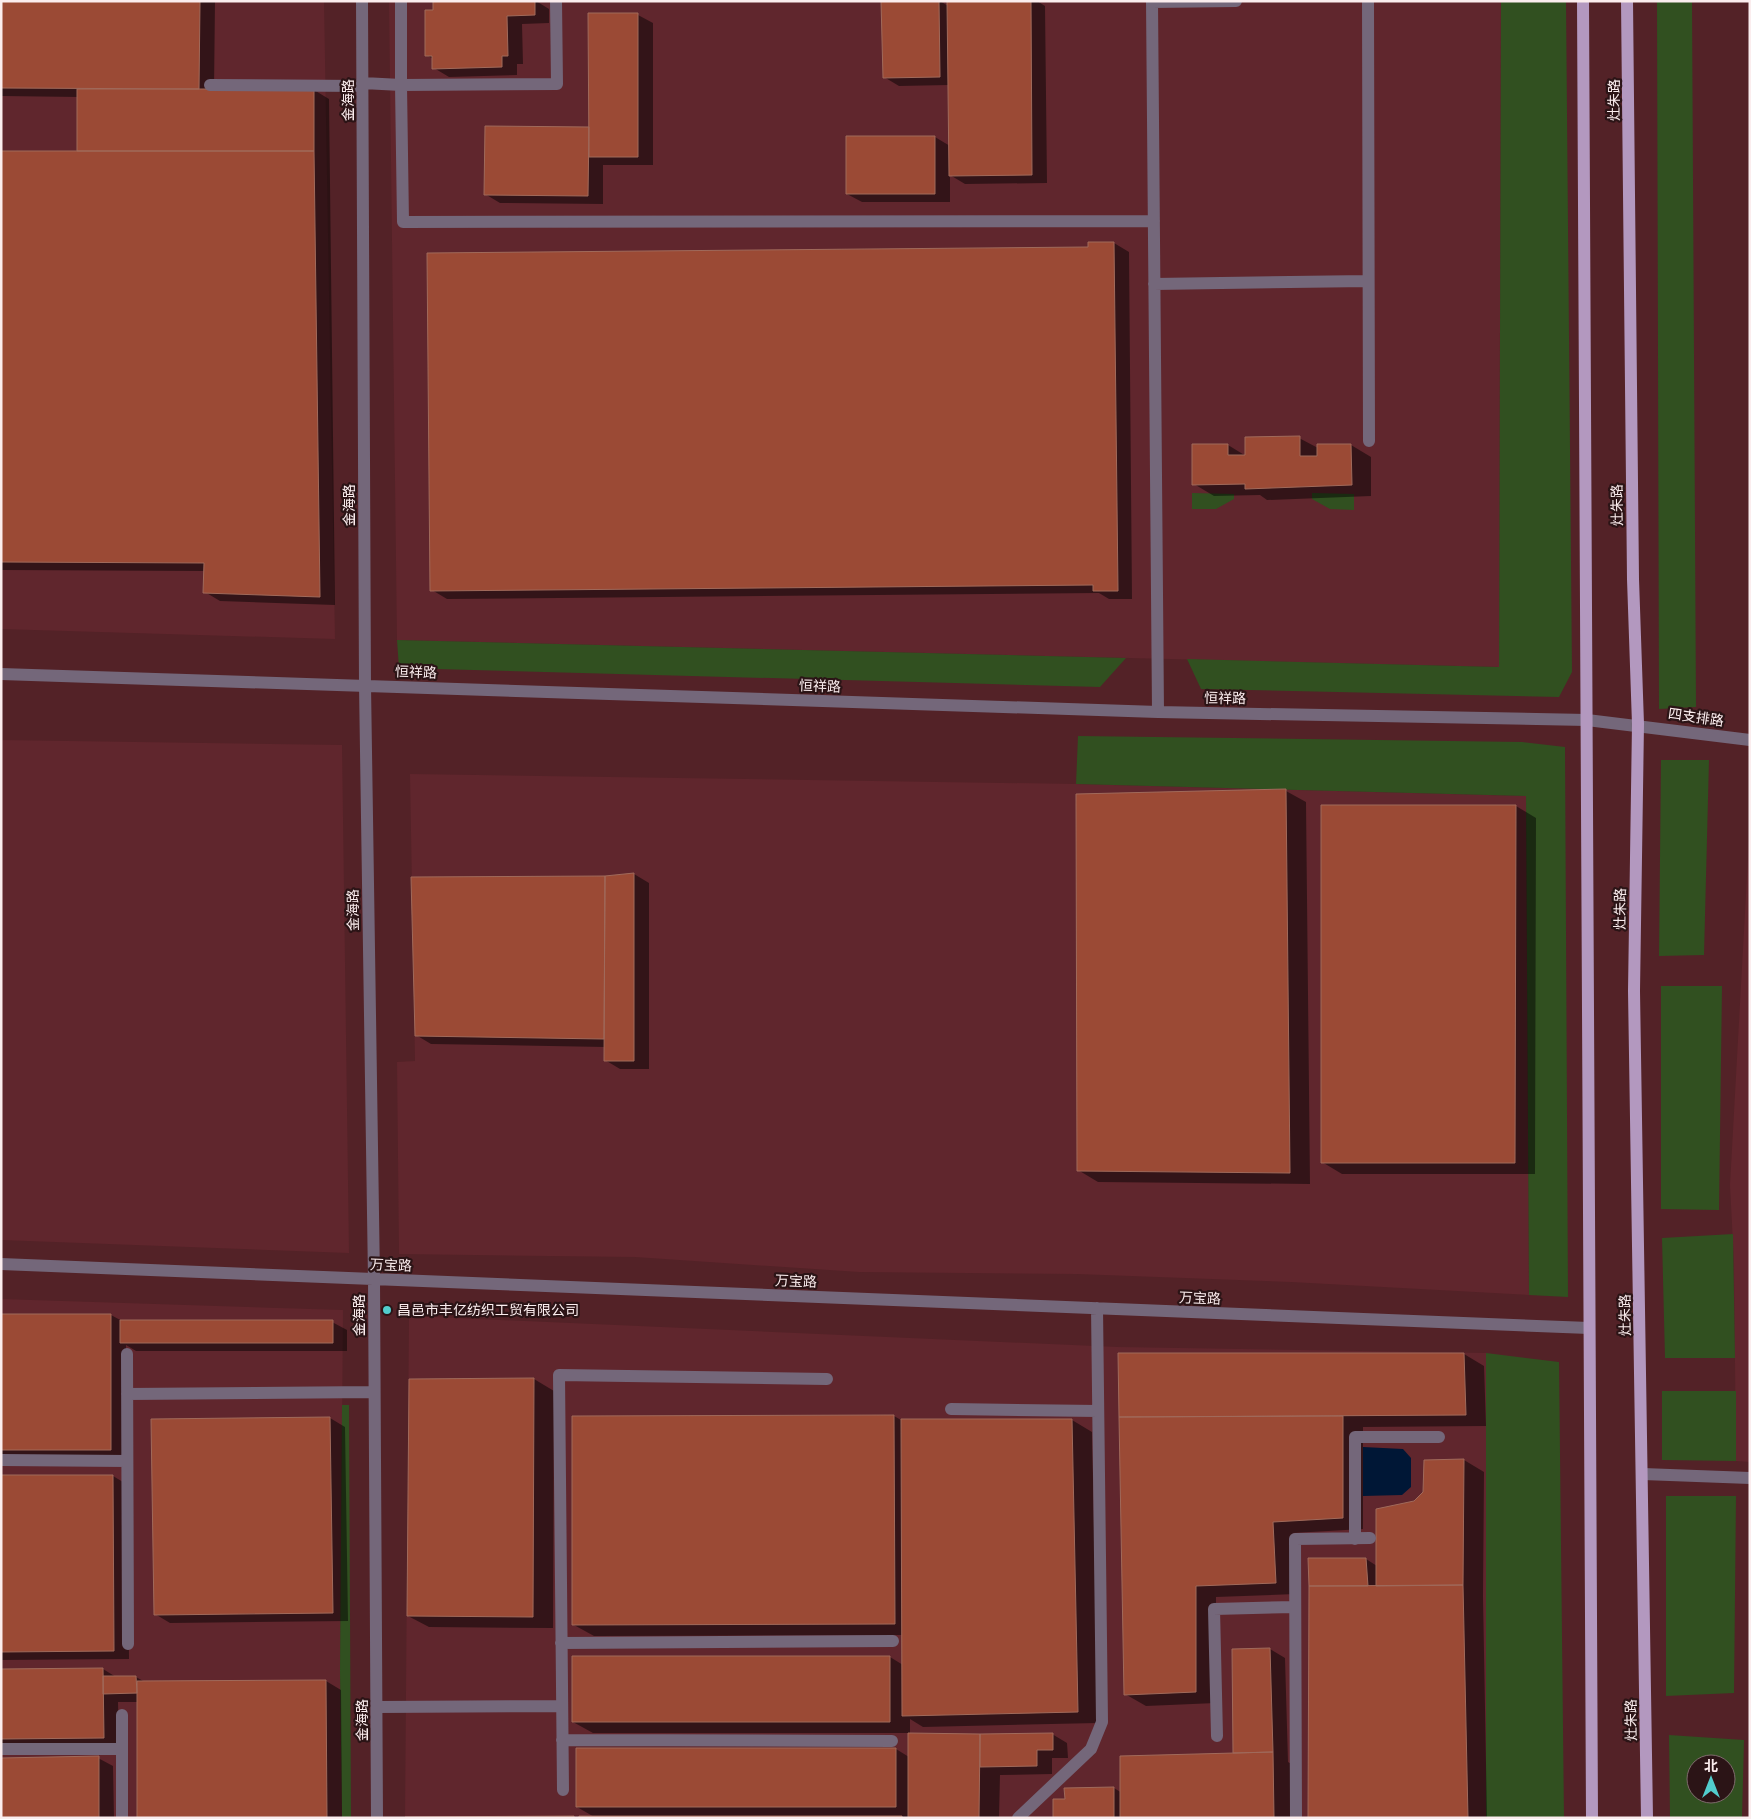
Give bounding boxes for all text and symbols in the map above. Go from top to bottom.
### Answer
street label: 金海路 [337,79,357,121]
street label: 灶朱路 [1603,79,1623,121]
street label: 金海路 [338,484,358,526]
street label: 灶朱路 [1606,484,1626,526]
street label: 恒祥路 [395,660,437,682]
street label: 恒祥路 [799,674,841,696]
street label: 恒祥路 [1204,687,1246,707]
street label: 四支排路 [1667,702,1725,730]
street label: 灶朱路 [1609,888,1629,930]
street label: 金海路 [342,889,362,931]
street label: 万宝路 [370,1253,412,1275]
street label: 万宝路 [775,1269,817,1291]
street label: 万宝路 [1179,1286,1221,1308]
street label: 金海路 [348,1294,368,1336]
street label: 灶朱路 [1614,1294,1634,1336]
place label: 昌邑市丰亿纺织工贸有限公司 [397,1299,579,1319]
marker: 昌邑市丰亿纺织工贸有限公司 [381,1304,393,1316]
street label: 金海路 [351,1699,371,1741]
street label: 灶朱路 [1620,1699,1640,1741]
north arrow [1686,1754,1736,1804]
text: 北 [1704,1755,1718,1775]

